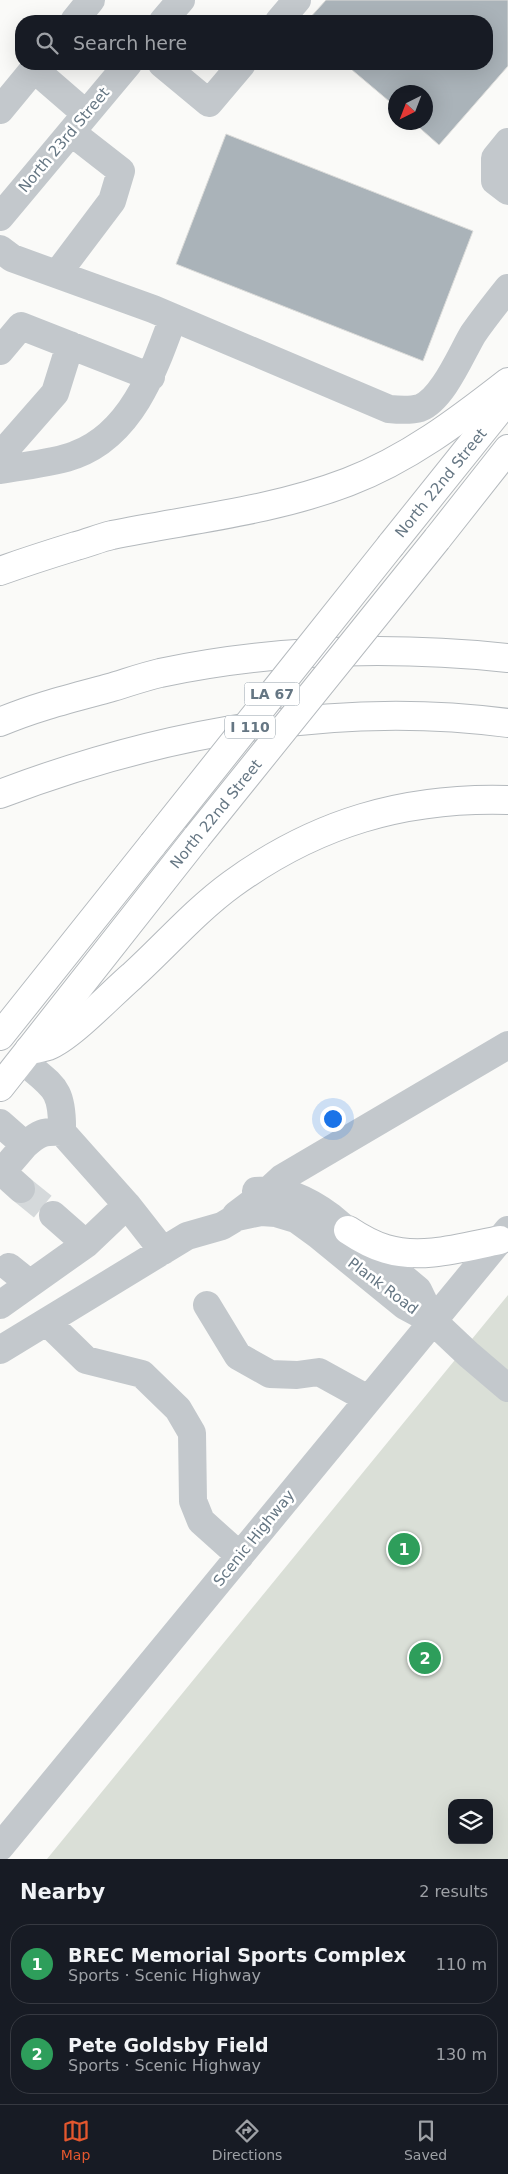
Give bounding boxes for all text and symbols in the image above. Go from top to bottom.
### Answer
search box [15,15,493,70]
icon: search [33,29,61,57]
text: Search here [73,32,187,54]
street label: North 23rd Street [15,84,113,196]
north arrow [388,85,433,130]
street label: North 22nd Street [391,425,491,541]
road number: LA 67 [244,682,300,706]
road number: I 110 [225,716,275,739]
street label: North 22nd Street [166,756,266,872]
your location [320,1106,346,1132]
street label: Plank Road [344,1254,422,1318]
street label: Scenic Highway [210,1486,298,1590]
pin: 1 [388,1530,420,1568]
pin: 2 [409,1639,441,1677]
map controls [448,1799,493,1844]
button: layers [448,1799,493,1844]
text: Nearby [20,1880,105,1904]
text: 2 results [419,1882,488,1901]
text: BREC Memorial Sports Complex [68,1944,406,1966]
text: 1 [31,1955,43,1974]
text: 110 m [436,1955,487,1974]
text: Sports · Scenic Highway [68,1966,261,1985]
text: Pete Goldsby Field [68,2034,269,2056]
text: 2 [31,2045,43,2064]
text: 130 m [436,2045,487,2064]
text: Sports · Scenic Highway [68,2056,261,2075]
tab: Map [61,2117,90,2163]
tab: Directions [212,2117,282,2163]
tab: Saved [404,2117,447,2163]

